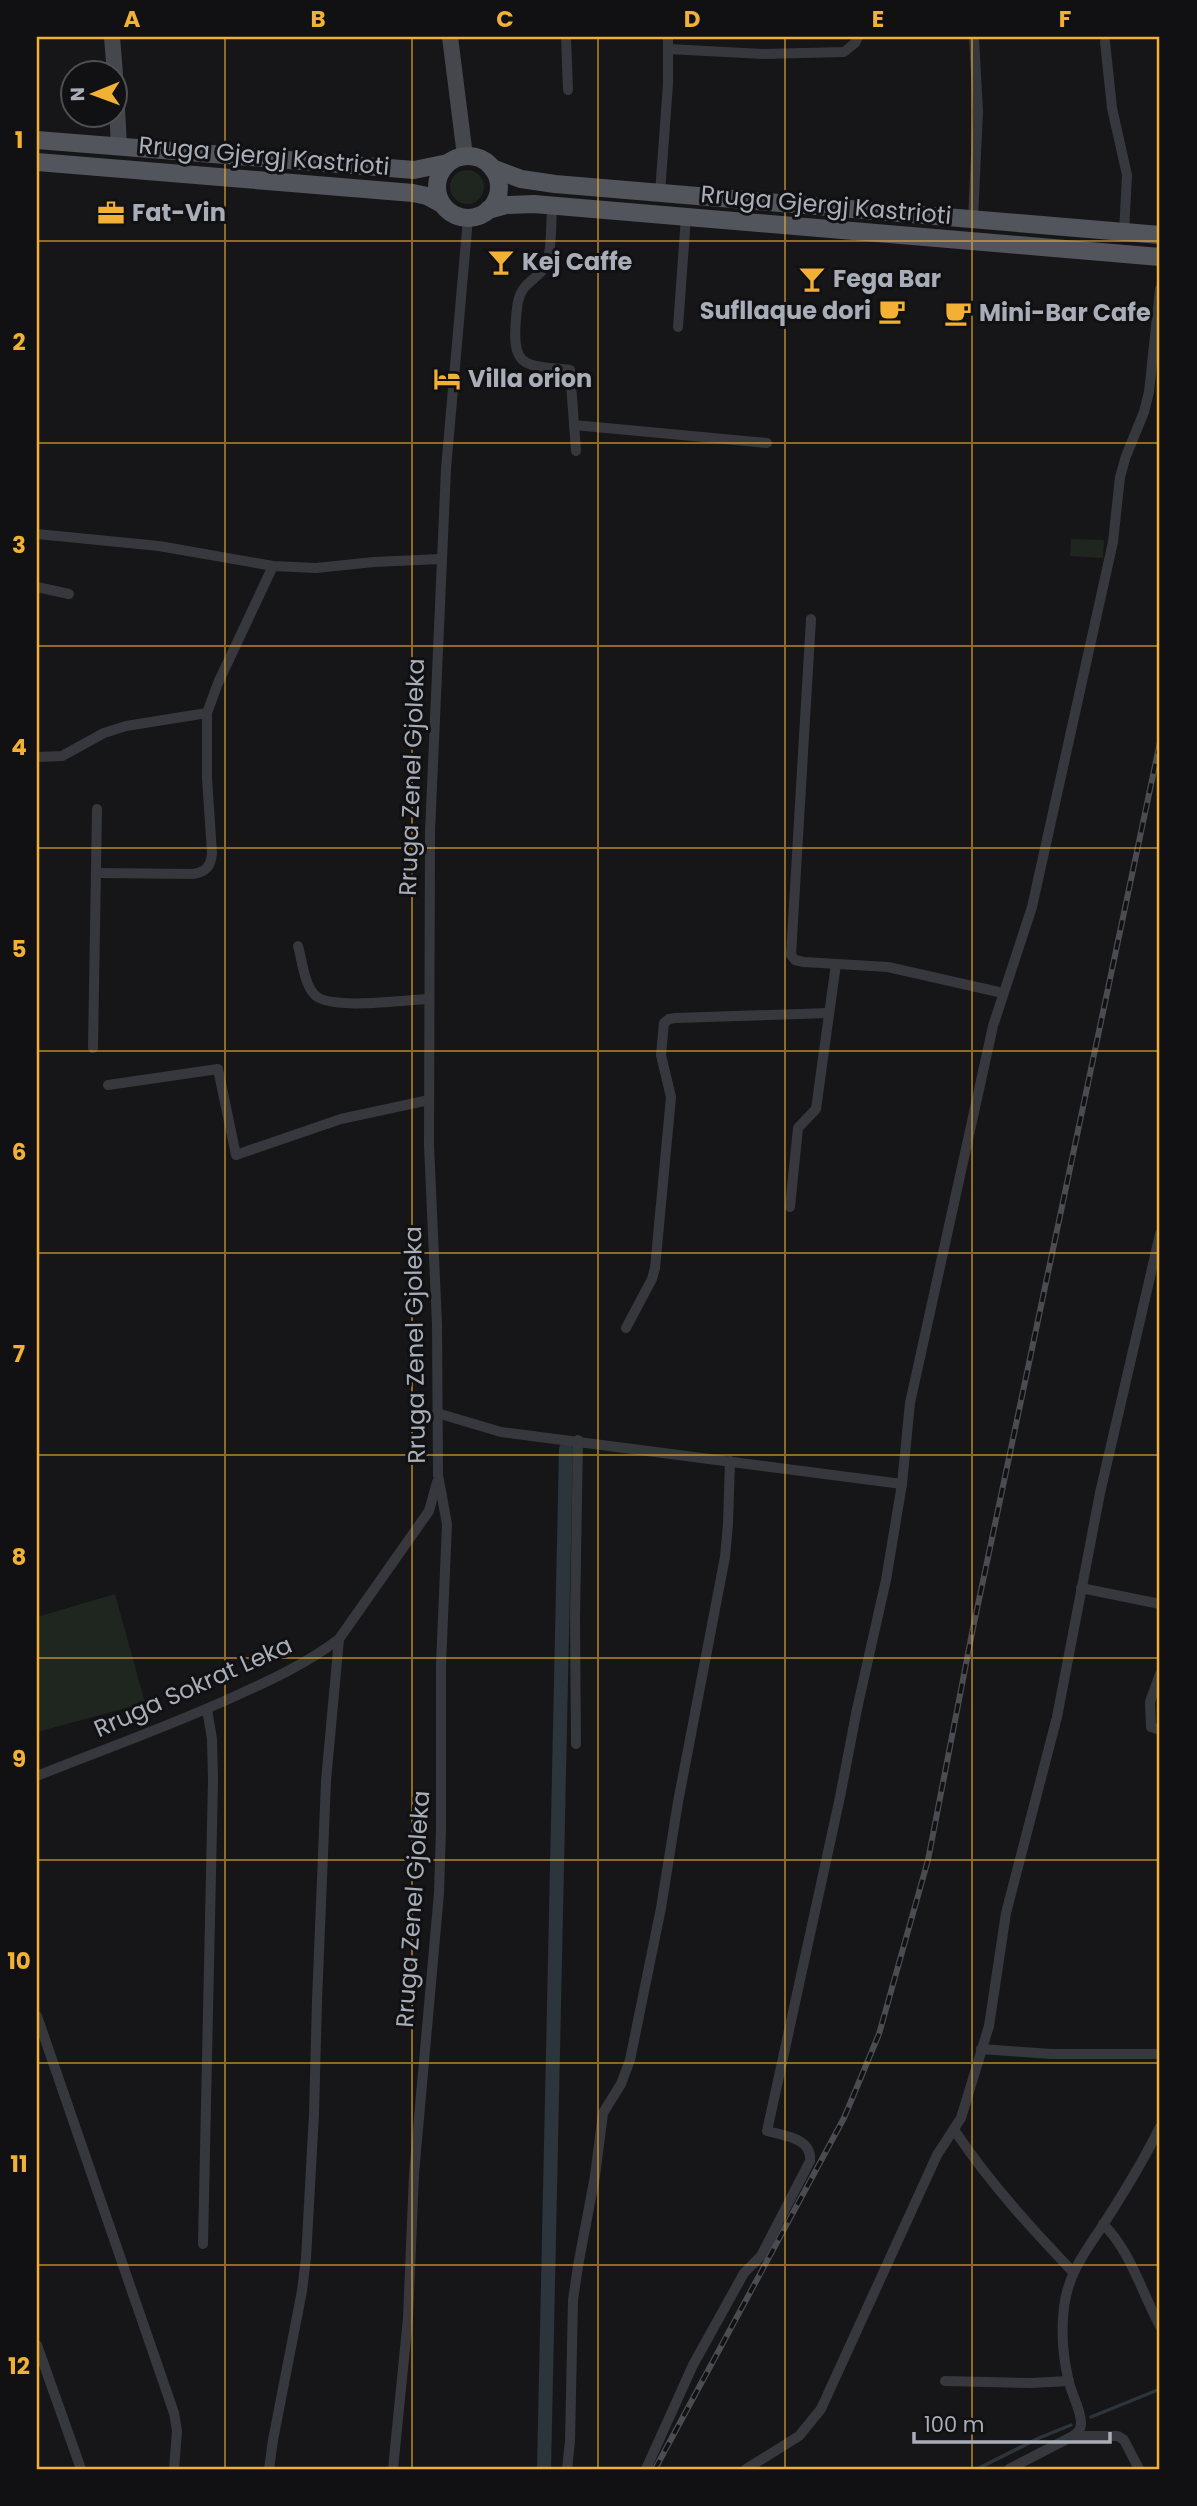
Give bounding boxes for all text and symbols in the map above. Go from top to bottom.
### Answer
text: A [124,3,141,35]
text: B [310,3,326,35]
text: C [496,3,514,35]
text: D [684,3,700,35]
text: E [872,3,884,35]
text: F [1059,3,1071,35]
north arrow [60,60,130,130]
text: N [64,87,91,102]
text: 1 [15,124,23,156]
street label: Rruga Gjergj Kastrioti [137,128,391,183]
street label: Rruga Gjergj Kastrioti [699,177,953,232]
place label: Fat-Vin [132,196,226,229]
office icon: Fat-Vin [96,198,126,228]
place label: Kej Caffe [522,245,633,278]
bar icon: Kej Caffe [486,247,516,277]
place label: Fega Bar [833,262,941,295]
bar icon: Fega Bar [797,264,827,294]
place label: Sufllaque dori [700,294,871,327]
cafe icon: Sufllaque dori [877,296,907,326]
place label: Mini-Bar Cafe [979,296,1151,329]
cafe icon: Mini-Bar Cafe [943,298,973,328]
text: 2 [12,326,26,358]
place label: Villa orion [468,362,592,395]
hotel icon: Villa orion [432,364,462,394]
text: 3 [12,529,26,561]
street label: Rruga Zenel Gjoleka [391,658,432,896]
text: 4 [11,731,27,763]
text: 5 [12,933,26,965]
text: 6 [12,1136,26,1168]
street label: Rruga Zenel Gjoleka [396,1226,433,1464]
text: 7 [13,1338,25,1370]
text: 8 [12,1541,26,1573]
street label: Rruga Sokrat Leka [88,1628,297,1745]
text: 9 [12,1743,26,1775]
street label: Rruga Zenel Gjoleka [388,1789,437,2029]
text: 10 [7,1945,31,1977]
text: 11 [10,2148,28,2180]
text: 12 [8,2350,30,2382]
scale bar [914,2401,1110,2445]
text: 100 m [924,2410,984,2439]

